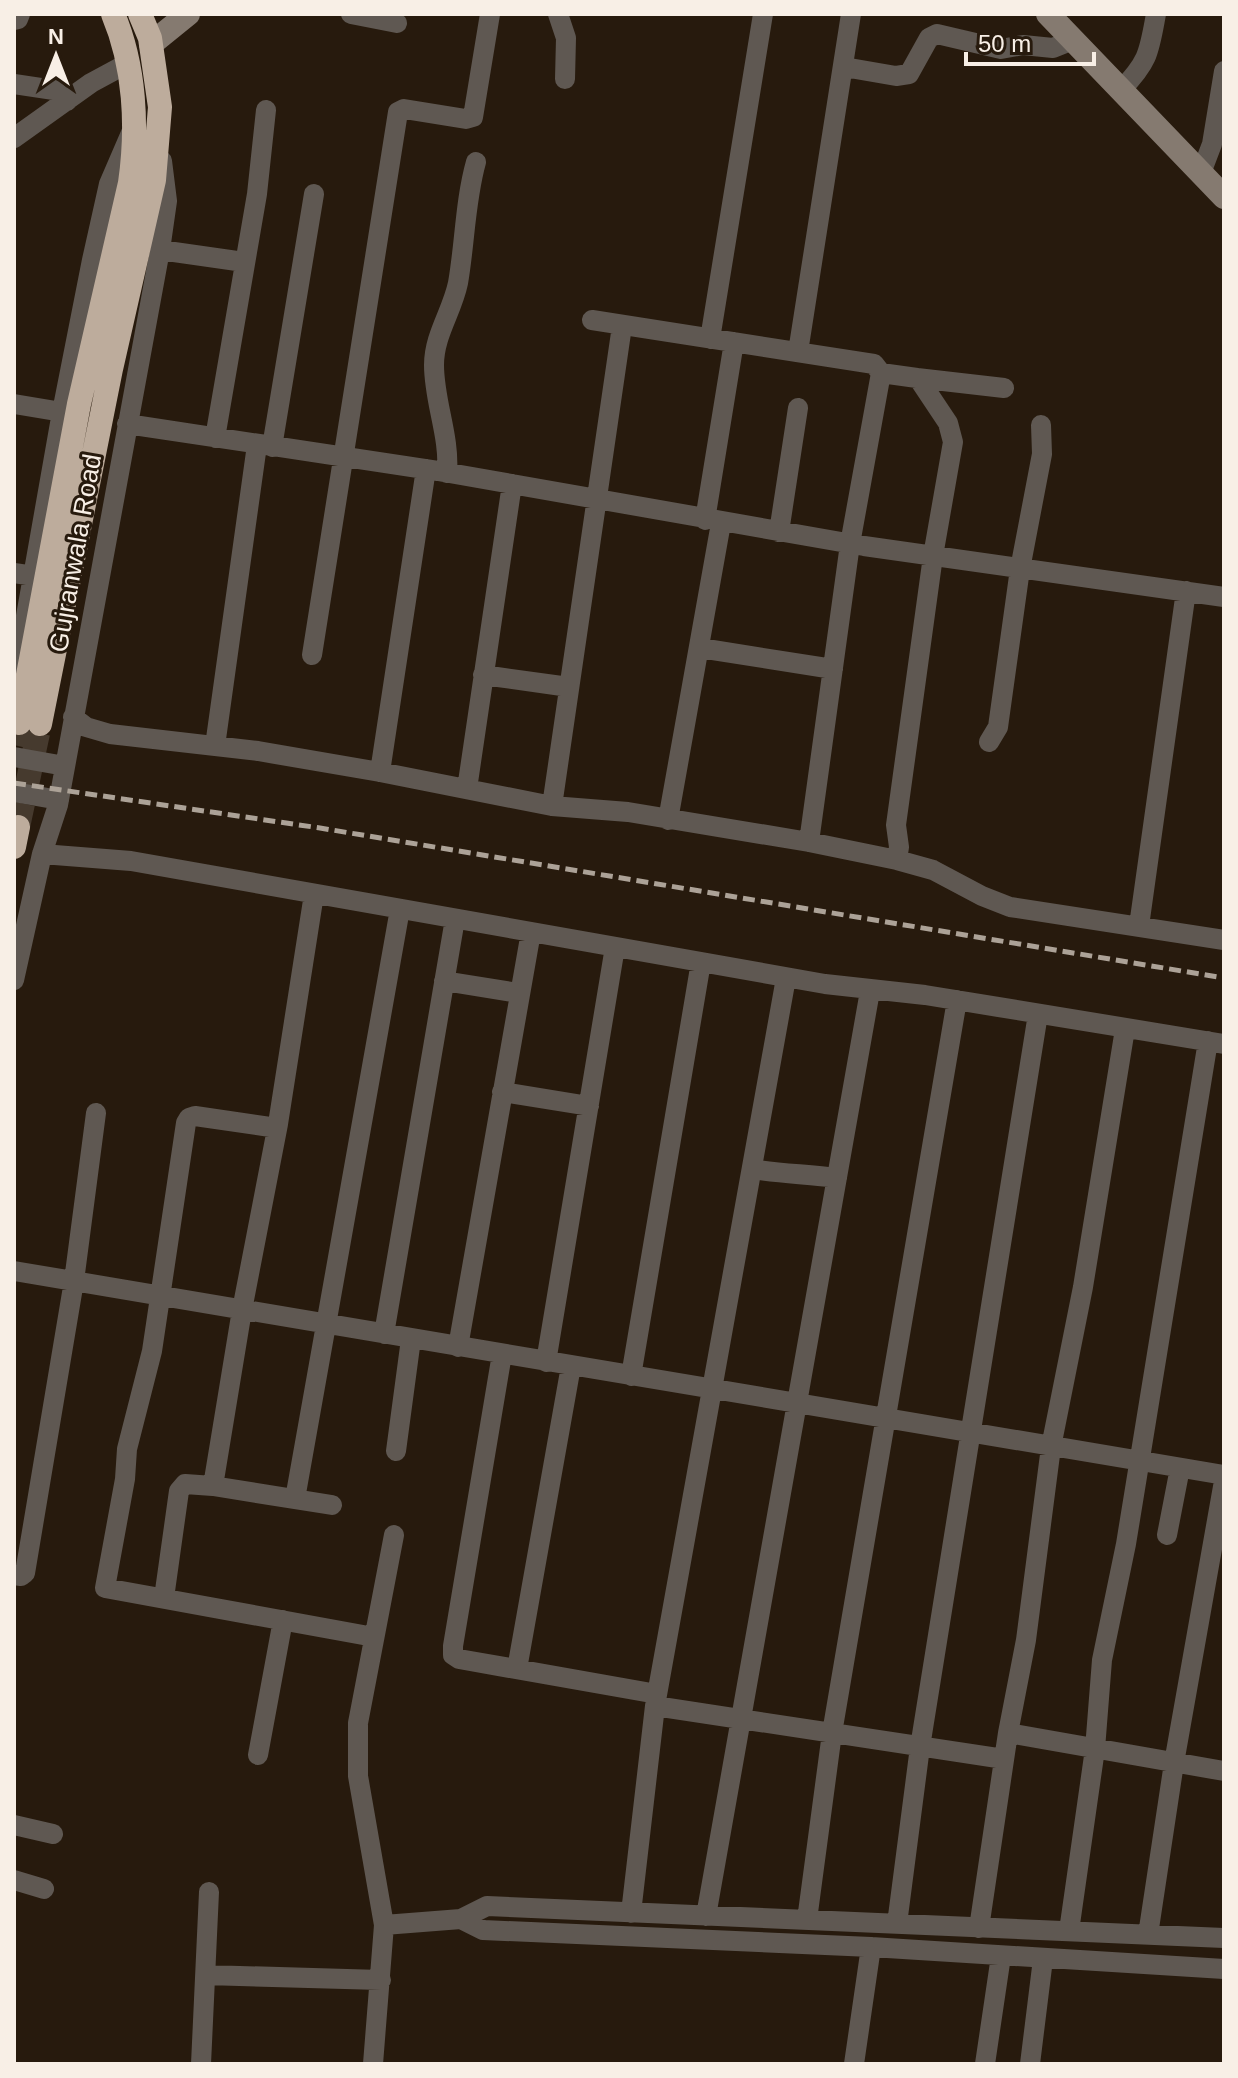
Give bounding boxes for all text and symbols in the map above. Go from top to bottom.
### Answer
north arrow [16,16,96,96]
scale bar [966,16,1094,66]
text: N [48,24,64,49]
text: 50 m [978,30,1031,57]
street label: Gujranwala Road [43,451,107,655]

